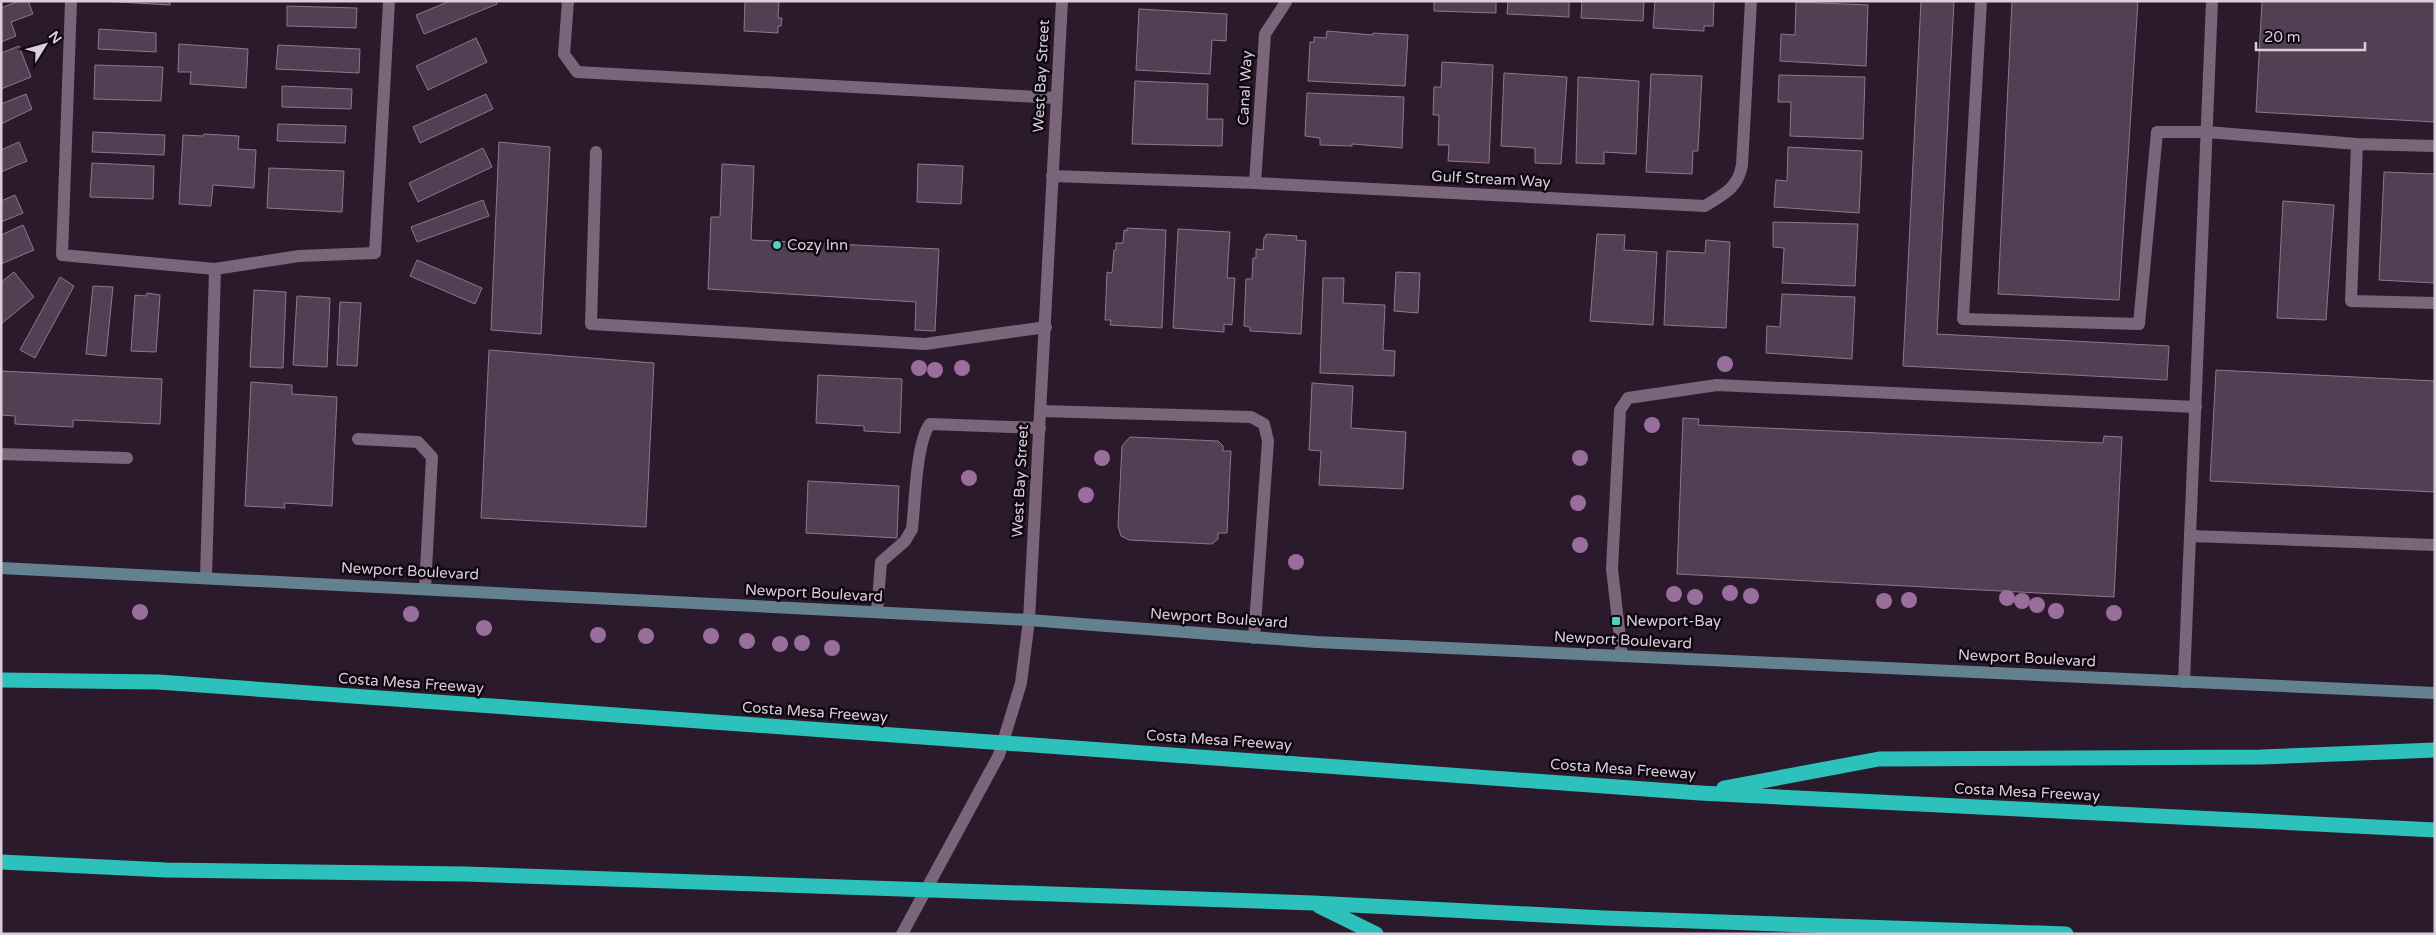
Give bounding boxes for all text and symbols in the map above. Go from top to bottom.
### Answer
street label: West Bay Street [1029,19,1053,133]
north arrow [20,20,70,70]
scale bar [2256,20,2365,52]
text: N [45,28,65,47]
text: 20 m [2264,28,2301,46]
street label: Canal Way [1234,50,1256,126]
street label: Gulf Stream Way [1431,167,1551,191]
place label: Cozy Inn [787,236,848,254]
marker: Cozy Inn [771,239,783,251]
street label: West Bay Street [1008,424,1032,538]
street label: Newport Boulevard [341,558,479,584]
street label: Newport Boulevard [745,580,883,606]
street label: Newport Boulevard [1149,604,1289,632]
place label: Newport-Bay [1626,612,1721,630]
marker: Newport-Bay [1610,615,1622,627]
street label: Newport Boulevard [1554,627,1692,653]
street label: Newport Boulevard [1958,645,2096,671]
street label: Costa Mesa Freeway [338,669,484,697]
street label: Costa Mesa Freeway [742,698,888,726]
street label: Costa Mesa Freeway [1146,726,1292,754]
street label: Costa Mesa Freeway [1550,755,1696,783]
street label: Costa Mesa Freeway [1954,779,2100,805]

